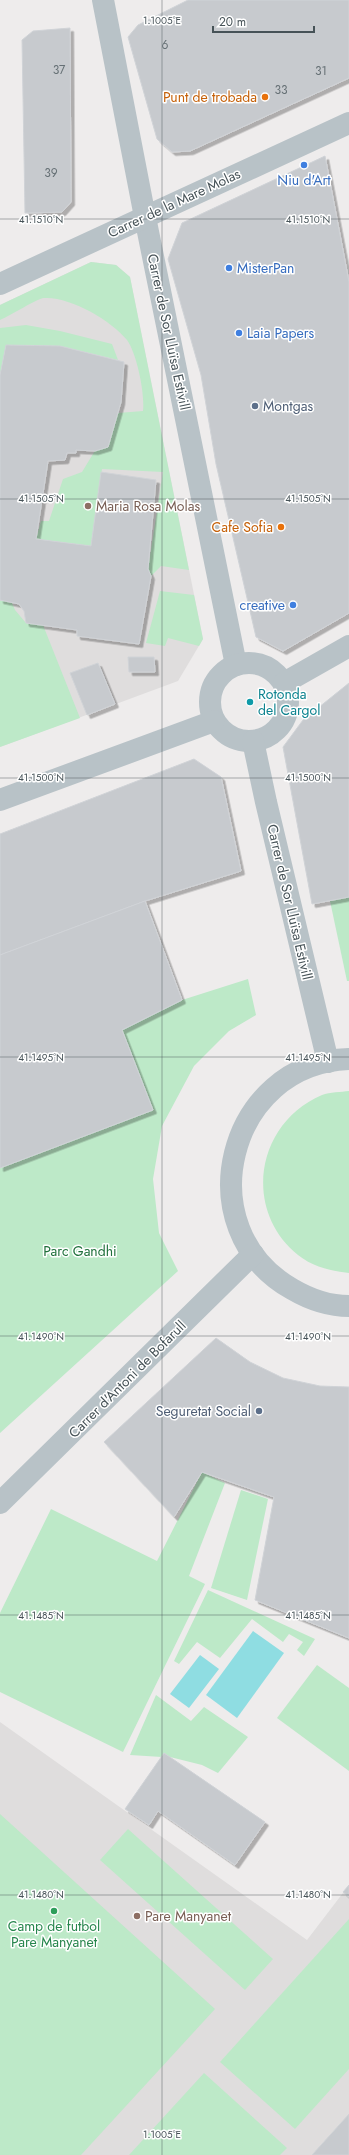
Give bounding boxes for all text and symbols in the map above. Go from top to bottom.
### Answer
scale bar [213,8,314,34]
text: 1.1005°E [143,13,181,28]
text: 20 m [219,13,246,31]
house number: 6 [162,36,169,54]
house number: 37 [53,61,66,79]
house number: 31 [315,62,327,80]
house number: 33 [274,81,288,99]
place label: Punt de trobada [163,87,257,107]
marker: Punt de trobada [260,92,270,102]
marker: Niu d'Art [299,160,309,170]
street label: Carrer de la Mare Molas [104,163,244,243]
house number: 39 [44,164,58,182]
place label: Niu d'Art [277,170,331,190]
text: 41.1510°N [19,212,63,227]
text: 41.1510°N [286,212,330,227]
street label: Carrer de Sor Lluïsa Estivill [143,252,195,412]
place label: MisterPan [237,258,294,278]
marker: MisterPan [224,263,234,273]
place label: Laia Papers [247,323,315,343]
marker: Laia Papers [234,328,244,338]
place label: Montgas [263,396,313,416]
marker: Montgas [250,401,260,411]
text: 41.1505°N [18,491,64,506]
text: 41.1505°N [285,491,331,506]
place label: Maria Rosa Molas [96,496,200,516]
marker: Maria Rosa Molas [83,501,93,511]
place label: Cafe Sofia [212,517,273,537]
marker: Cafe Sofia [276,522,286,532]
place label: creative [240,595,285,615]
marker: creative [288,600,298,610]
place label: Rotonda del Cargol [258,684,320,720]
marker: Rotonda del Cargol [245,697,255,707]
text: 41.1500°N [18,770,64,785]
text: 41.1500°N [285,770,331,785]
street label: Carrer de Sor Lluïsa Estivill [262,822,318,982]
text: 41.1495°N [18,1050,64,1065]
text: 41.1495°N [285,1050,331,1065]
park label: Parc Gandhi [43,1241,117,1261]
street label: Carrer d'Antoni de Bofarull [64,1316,190,1442]
text: 41.1490°N [18,1329,64,1344]
text: 41.1490°N [285,1329,331,1344]
place label: Seguretat Social [156,1401,251,1421]
marker: Seguretat Social [254,1406,264,1416]
text: 41.1485°N [18,1608,64,1623]
text: 41.1485°N [285,1608,331,1623]
text: 41.1480°N [18,1887,64,1902]
text: 41.1480°N [285,1887,331,1902]
marker: Camp de futbol Pare Manyanet [49,1906,59,1916]
place label: Pare Manyanet [145,1906,232,1926]
marker: Pare Manyanet [132,1911,142,1921]
place label: Camp de futbol Pare Manyanet [8,1916,100,1952]
text: 1.1005°E [143,2127,181,2142]

